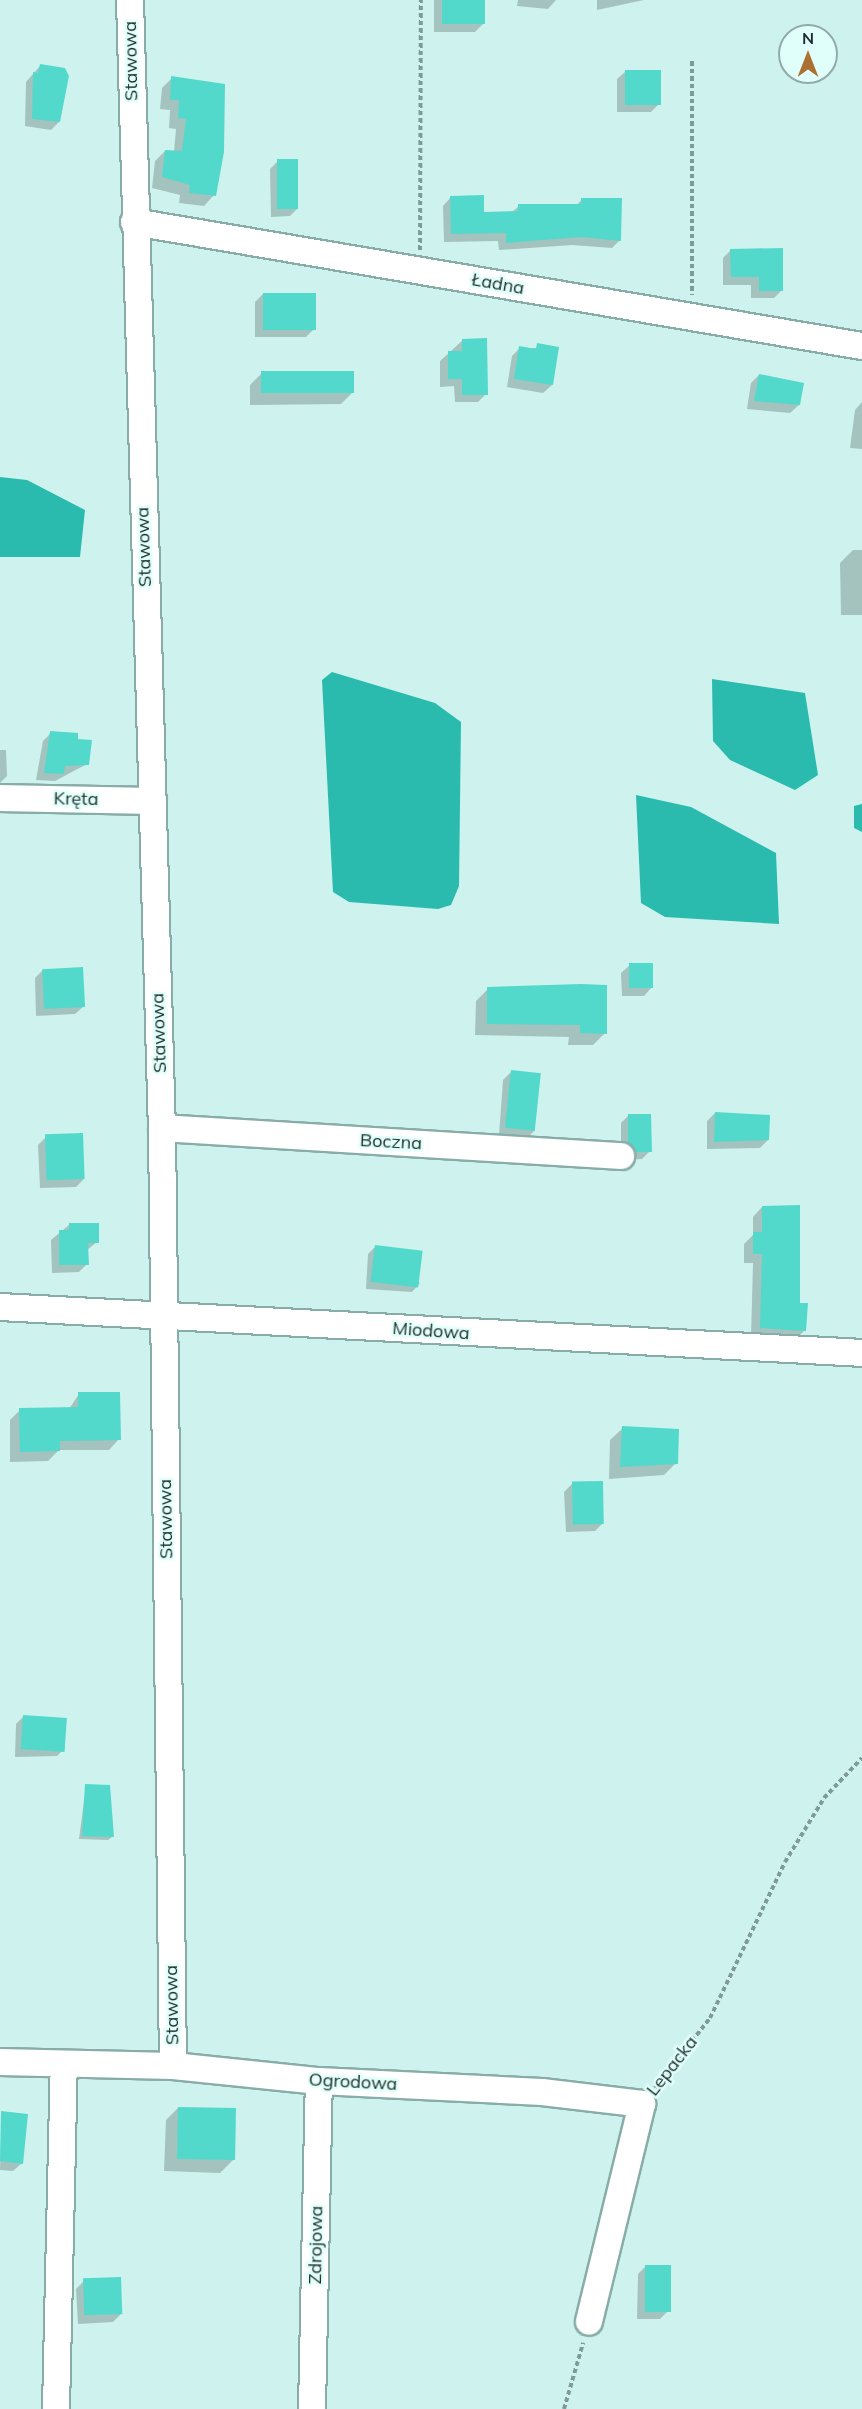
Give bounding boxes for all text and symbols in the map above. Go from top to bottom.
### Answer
street label: Stawowa [120,21,142,101]
north arrow [778,24,838,84]
text: N [802,28,814,48]
street label: Ładna [470,269,526,299]
street label: Stawowa [132,507,156,587]
street label: Kręta [53,788,99,810]
street label: Stawowa [147,993,171,1073]
street label: Boczna [359,1130,423,1154]
street label: Miodowa [392,1318,470,1344]
street label: Stawowa [155,1479,177,1559]
street label: Stawowa [161,1965,183,2045]
street label: Lepacka [642,2032,702,2100]
street label: Ogrodowa [308,2069,398,2095]
street label: Zdrojowa [305,2205,327,2285]

